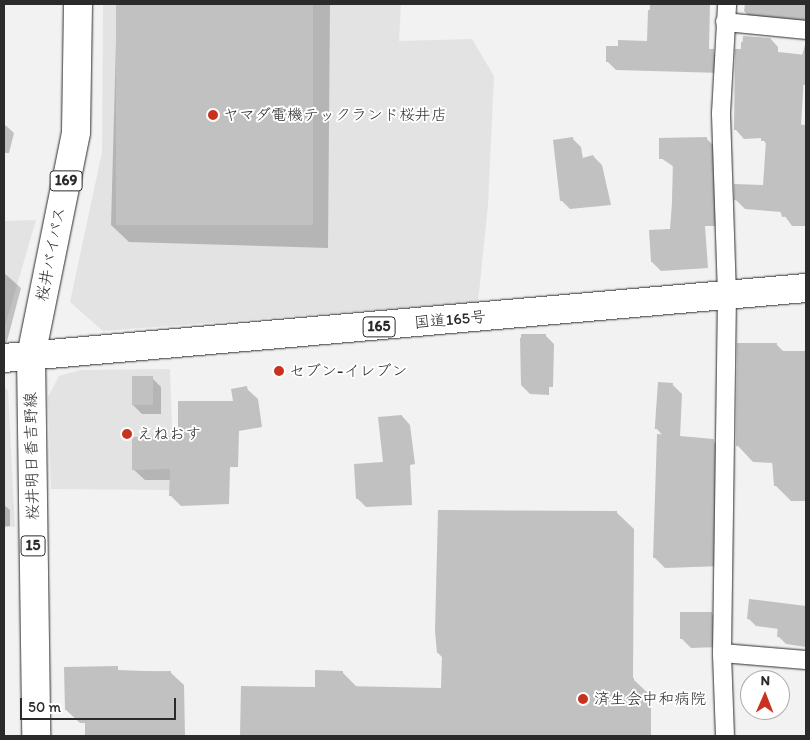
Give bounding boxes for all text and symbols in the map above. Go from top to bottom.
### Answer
place label: ヤマダ電機テックランド桜井店 [223,105,447,125]
marker: ヤマダ電機テックランド桜井店 [207,109,219,121]
road number: 169 [48,168,84,194]
street label: 桜井バイパス [32,205,70,303]
street label: 国道165号 [413,307,487,333]
road number: 165 [362,314,396,340]
place label: セブン-イレブン [289,361,407,381]
marker: セブン-イレブン [273,365,285,377]
street label: 桜井明日香吉野線 [21,392,43,520]
place label: えねおす [137,424,201,444]
marker: えねおす [121,428,133,440]
road number: 15 [20,534,46,558]
north arrow [740,670,790,720]
text: N [760,672,770,689]
scale bar [22,688,179,720]
place label: 済生会中和病院 [594,689,706,709]
marker: 済生会中和病院 [576,692,590,706]
text: 50 m [28,698,61,716]

